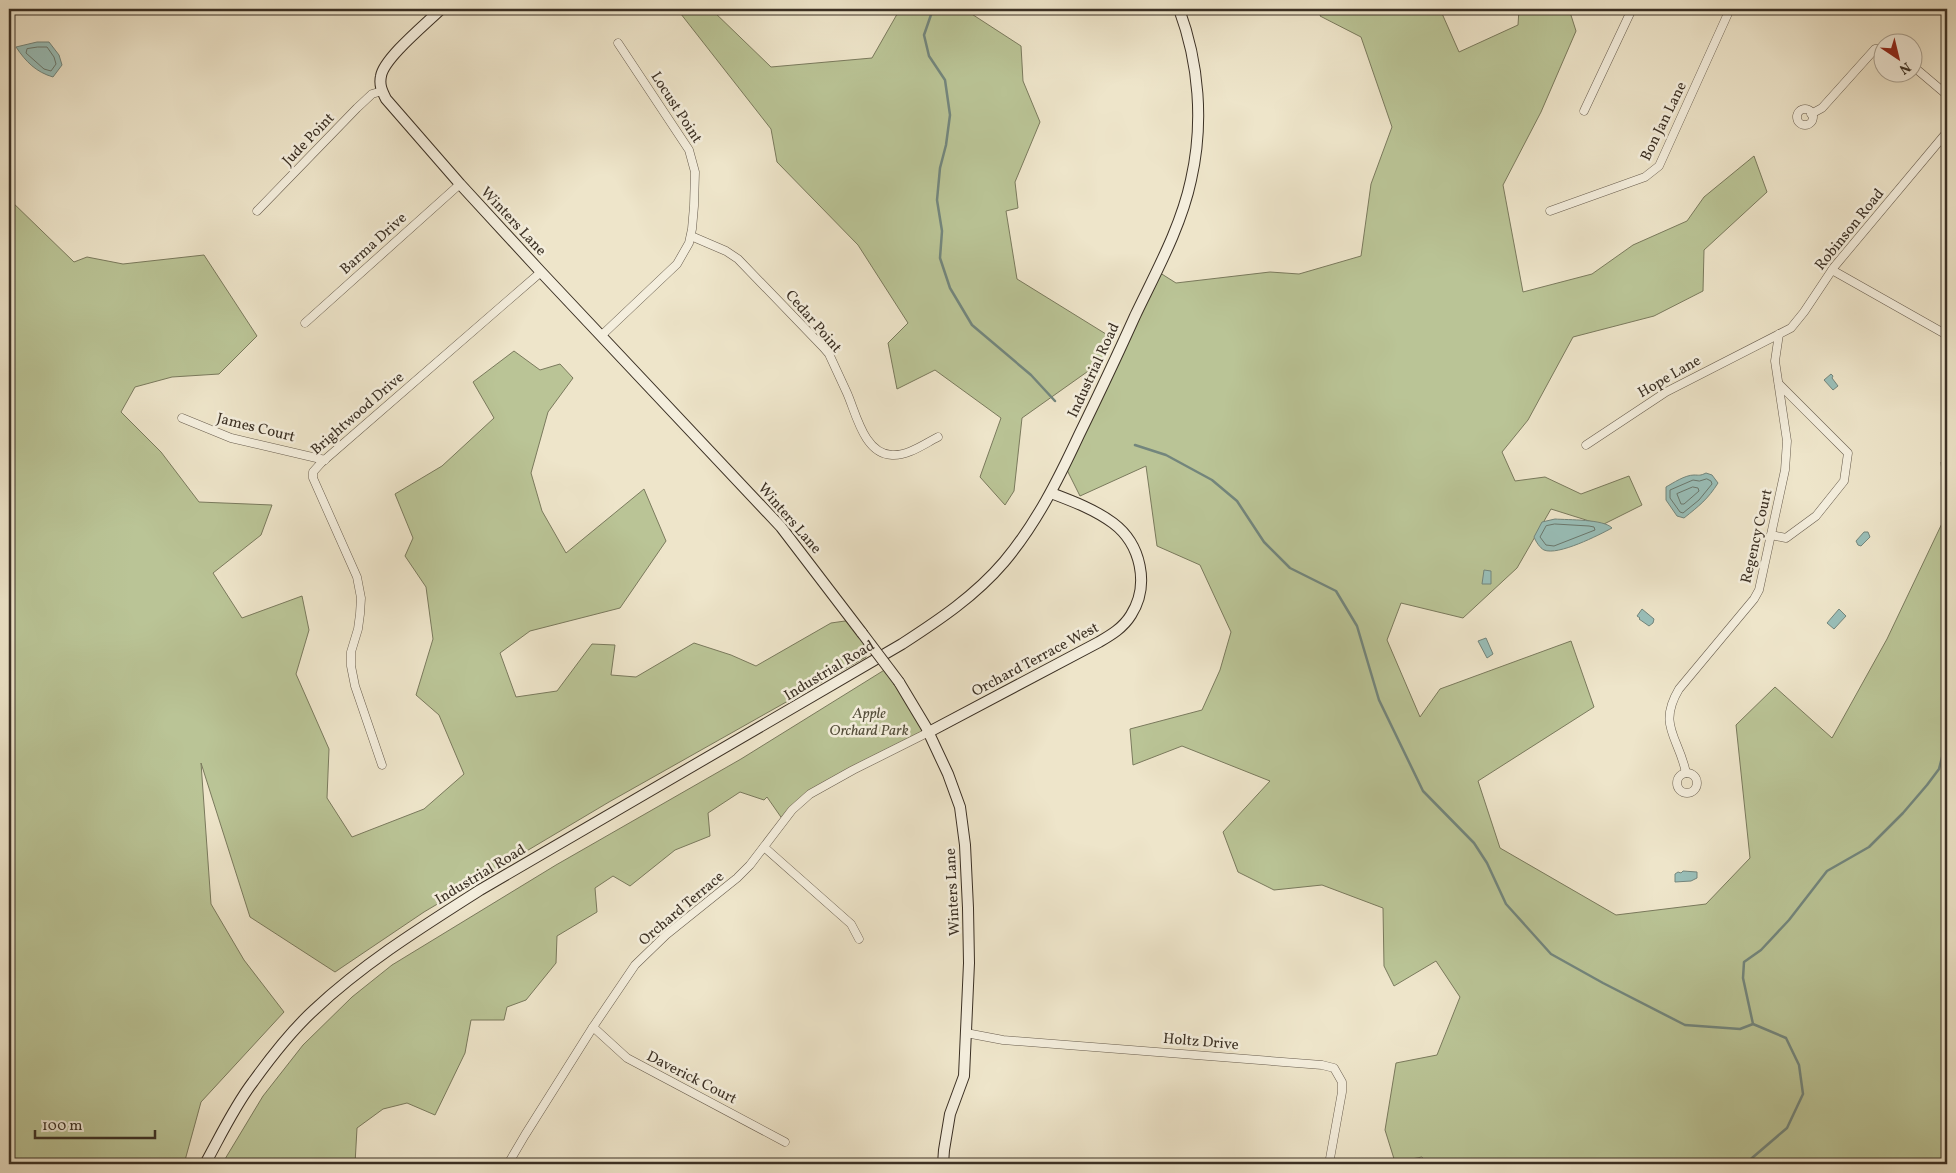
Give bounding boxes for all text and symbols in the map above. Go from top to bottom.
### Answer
north arrow [1874,32,1924,82]
text: N [1895,57,1914,78]
street label: Locust Point [645,68,707,148]
street label: Bon Jan Lane [1636,79,1693,165]
street label: Jude Point [278,109,340,171]
street label: Winters Lane [475,183,551,261]
street label: Robinson Road [1811,185,1890,275]
street label: Barma Drive [336,208,412,280]
street label: Cedar Point [780,286,846,358]
street label: Industrial Road [1063,320,1126,422]
street label: Hope Lane [1634,351,1705,404]
street label: Brightwood Drive [307,368,409,461]
street label: James Court [214,409,297,448]
street label: Winters Lane [752,479,826,559]
street label: Regency Court [1736,487,1778,585]
street label: Orchard Terrace West [968,618,1103,703]
street label: Industrial Road [780,636,879,707]
park label: Apple Orchard Park [829,704,909,742]
street label: Industrial Road [431,840,530,911]
street label: Winters Lane [941,847,966,936]
street label: Orchard Terrace [635,867,729,951]
street label: Holtz Drive [1162,1029,1240,1056]
street label: Daverick Court [642,1047,740,1110]
scale bar [35,1108,155,1140]
text: 100 m [42,1116,82,1137]

